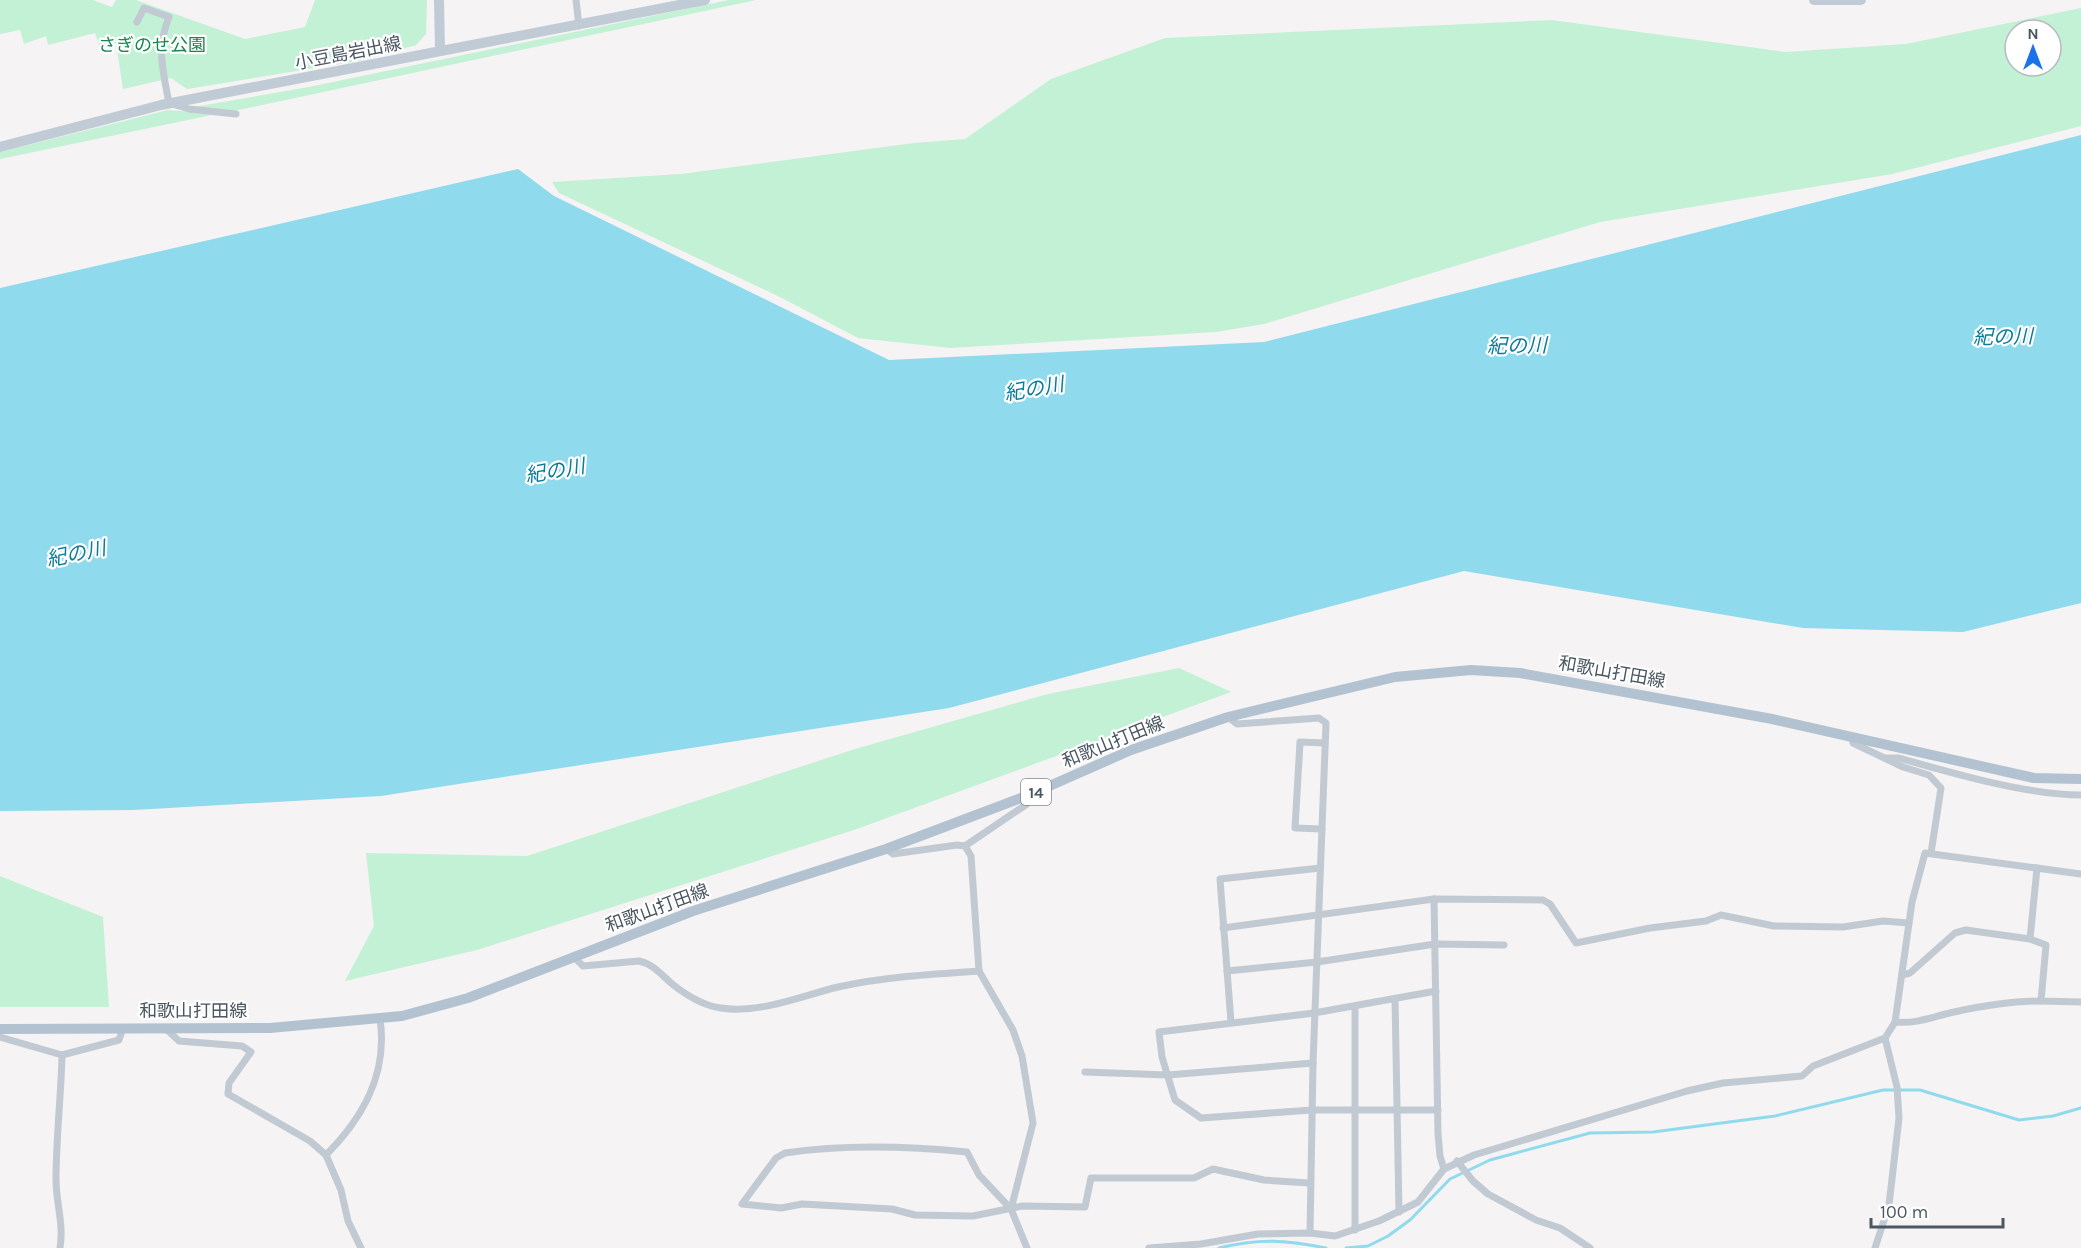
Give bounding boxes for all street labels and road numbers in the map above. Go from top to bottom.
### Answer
street label: 小豆島岩出線 [293,32,403,74]
street label: 和歌山打田線 [1557,652,1667,692]
street label: 和歌山打田線 [1059,712,1167,772]
road number: 14 [1021,779,1051,805]
street label: 和歌山打田線 [602,879,712,937]
street label: 和歌山打田線 [139,1000,247,1022]

